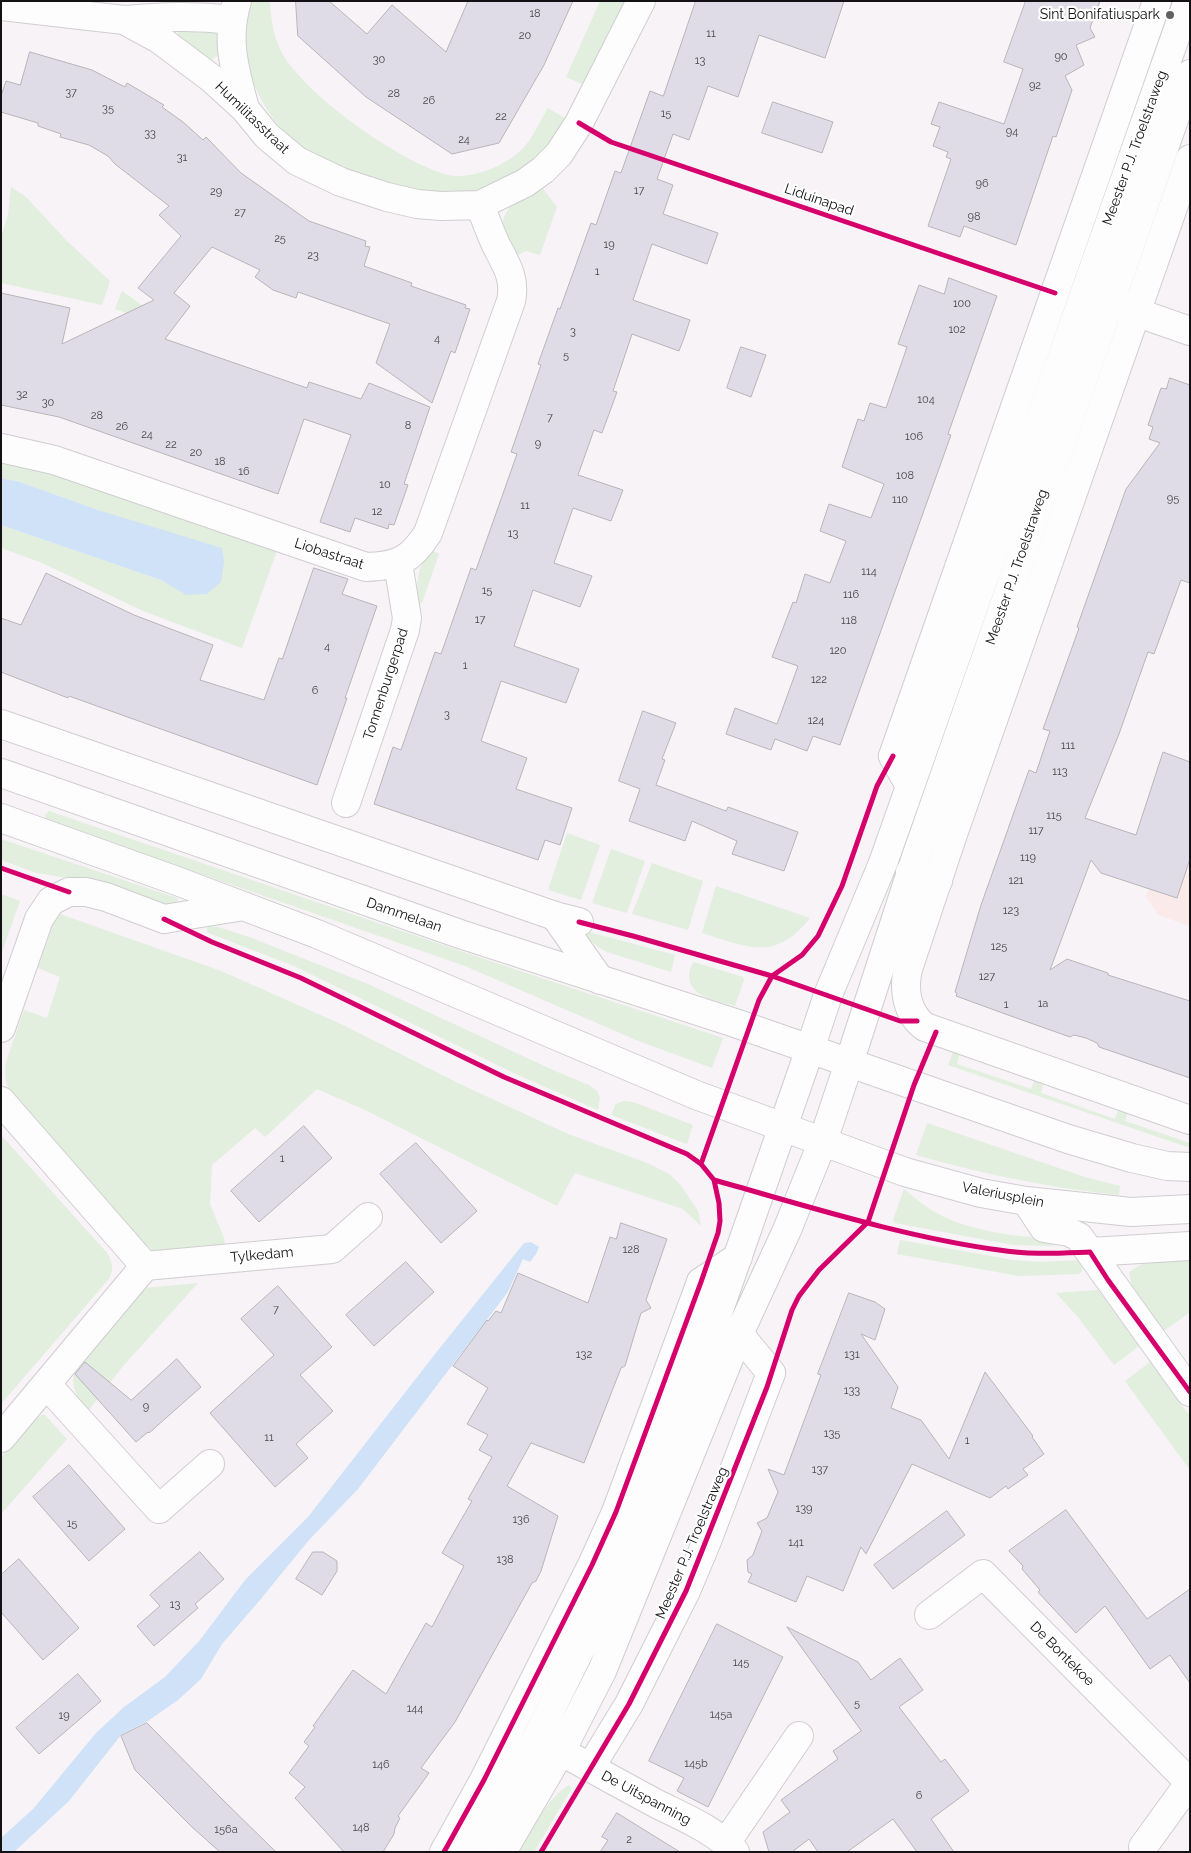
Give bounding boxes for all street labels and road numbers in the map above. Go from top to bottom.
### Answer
street label: Meester P.J. Troelstraweg [1099,68,1171,228]
street label: Humilitasstraat [211,78,293,158]
street label: Liduinapad [782,180,856,220]
street label: Meester P.J. Troelstraweg [982,487,1052,647]
street label: Liobastraat [292,535,366,573]
street label: Tonnenburgerpad [360,626,412,742]
street label: Dammelaan [364,894,444,936]
street label: Valeriusplein [960,1179,1046,1211]
street label: Tylkedam [230,1244,294,1266]
street label: Meester P.J. Troelstraweg [652,1464,732,1622]
street label: De Bontekoe [1026,1618,1098,1690]
street label: De Uitspanning [598,1767,694,1829]

